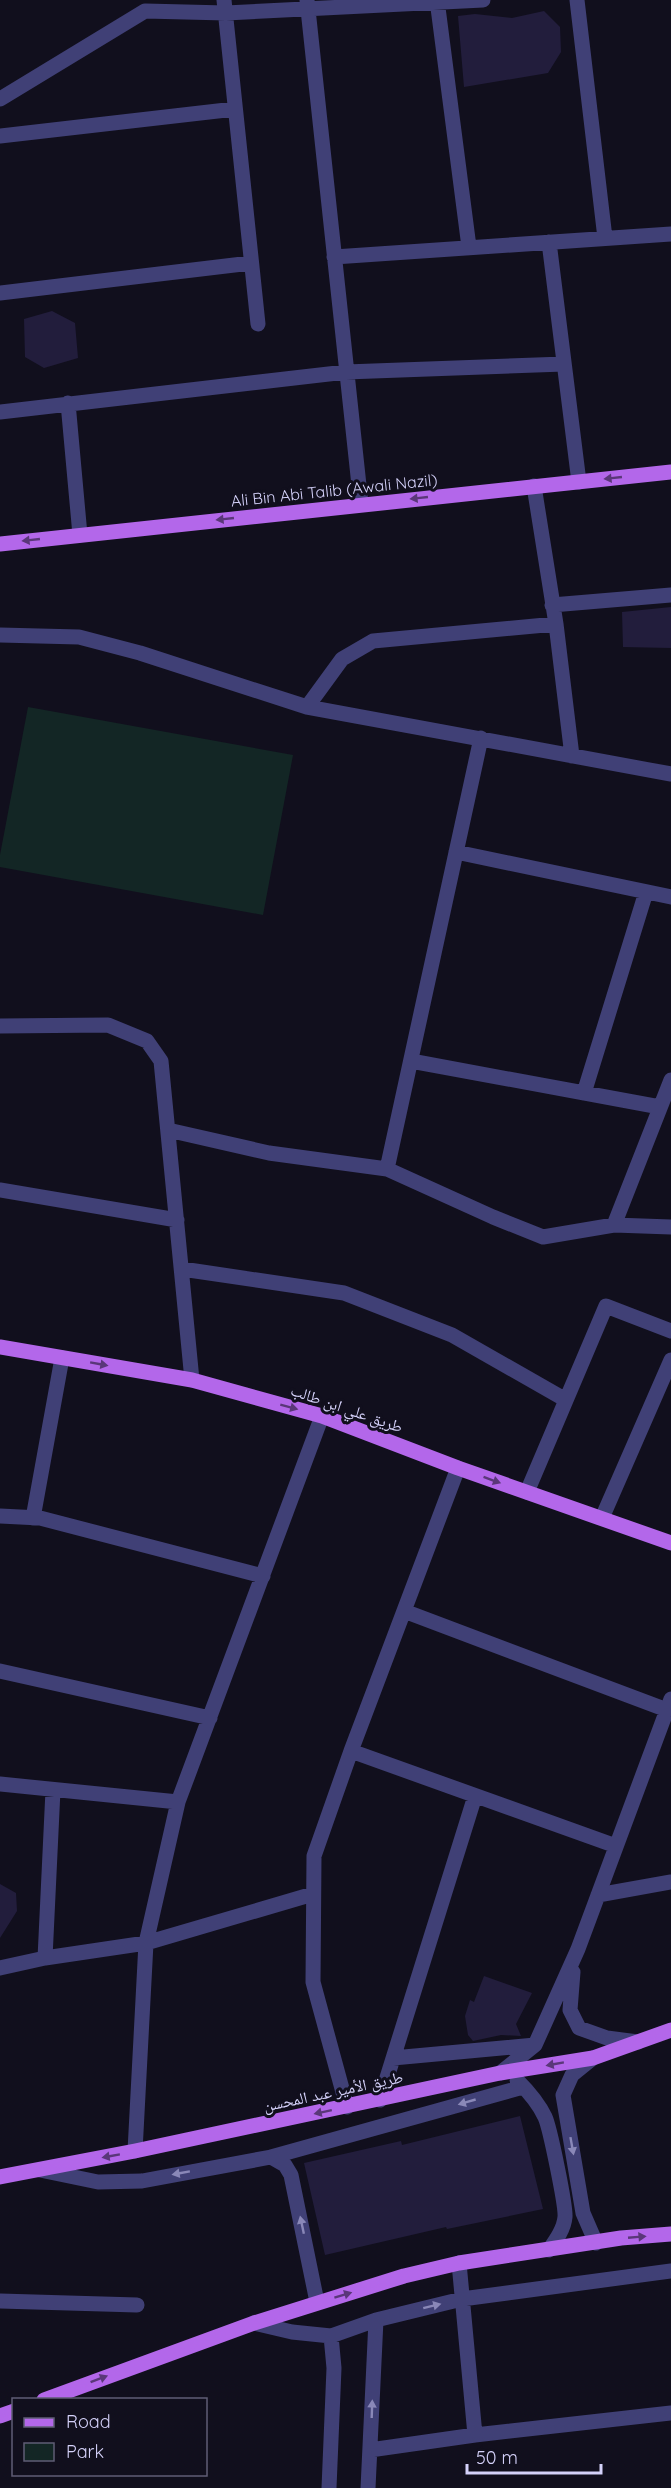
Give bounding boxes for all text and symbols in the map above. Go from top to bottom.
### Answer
street label: Ali Bin Abi Talib (Awali Nazil) [230,469,438,511]
one-way arrow [603,473,622,483]
one-way arrow [409,493,428,503]
one-way arrow [215,514,234,524]
one-way arrow [22,535,41,545]
one-way arrow [90,1360,109,1369]
street label: طريق علي ابن طالب [287,1379,406,1439]
one-way arrow [280,1402,298,1412]
one-way arrow [483,1475,501,1485]
one-way arrow [545,2060,564,2069]
street label: طريق الأمير عبد المحسن [261,2066,405,2117]
one-way arrow [458,2098,476,2108]
one-way arrow [313,2108,332,2117]
one-way arrow [568,2136,577,2155]
one-way arrow [102,2152,121,2161]
one-way arrow [171,2169,190,2178]
one-way arrow [296,2215,306,2234]
one-way arrow [627,2232,646,2242]
one-way arrow [334,2290,352,2299]
one-way arrow [423,2301,442,2311]
one-way arrow [90,2373,108,2383]
legend [12,2398,207,2476]
one-way arrow [367,2399,376,2418]
text: Road [66,2410,111,2433]
scale bar [467,2437,600,2475]
text: Park [66,2440,104,2463]
text: 50 m [476,2446,518,2469]

